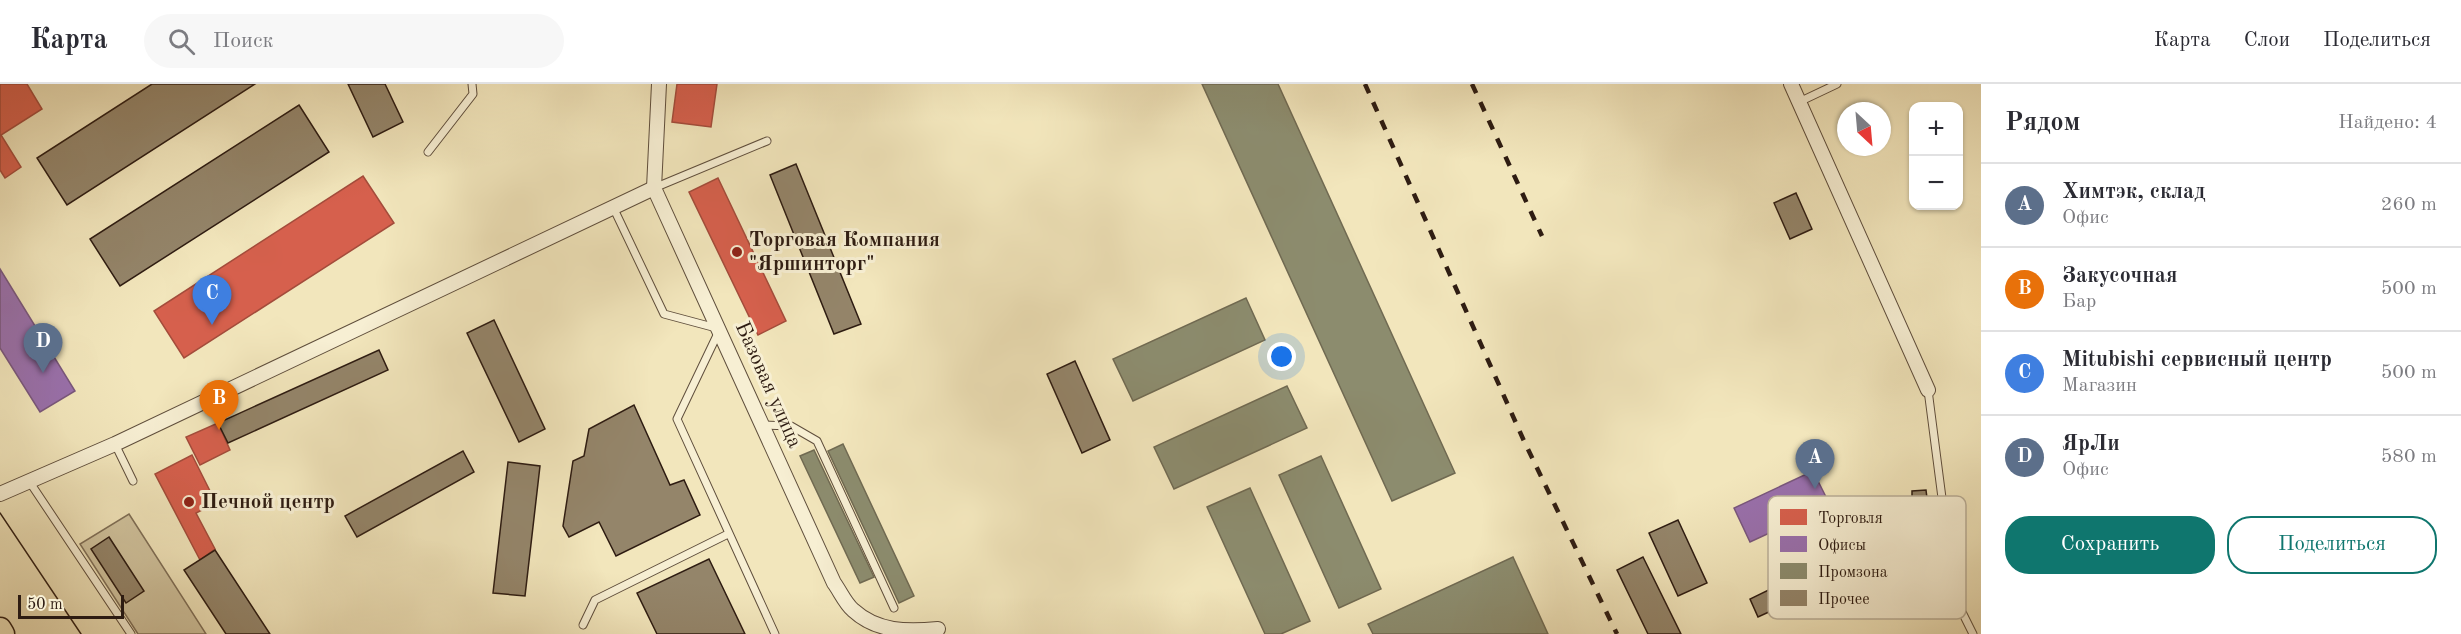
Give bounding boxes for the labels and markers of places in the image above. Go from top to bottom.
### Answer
place label: Торговая Компания "Яршинторг" [749,230,940,275]
marker: Торговая Компания "Яршинторг" [730,245,744,259]
pin: C [192,276,232,325]
pin: D [24,324,63,373]
pin: B [200,380,238,430]
pin: A [1796,440,1834,489]
place label: Печной центр [201,492,335,513]
marker: Печной центр [182,495,196,509]

